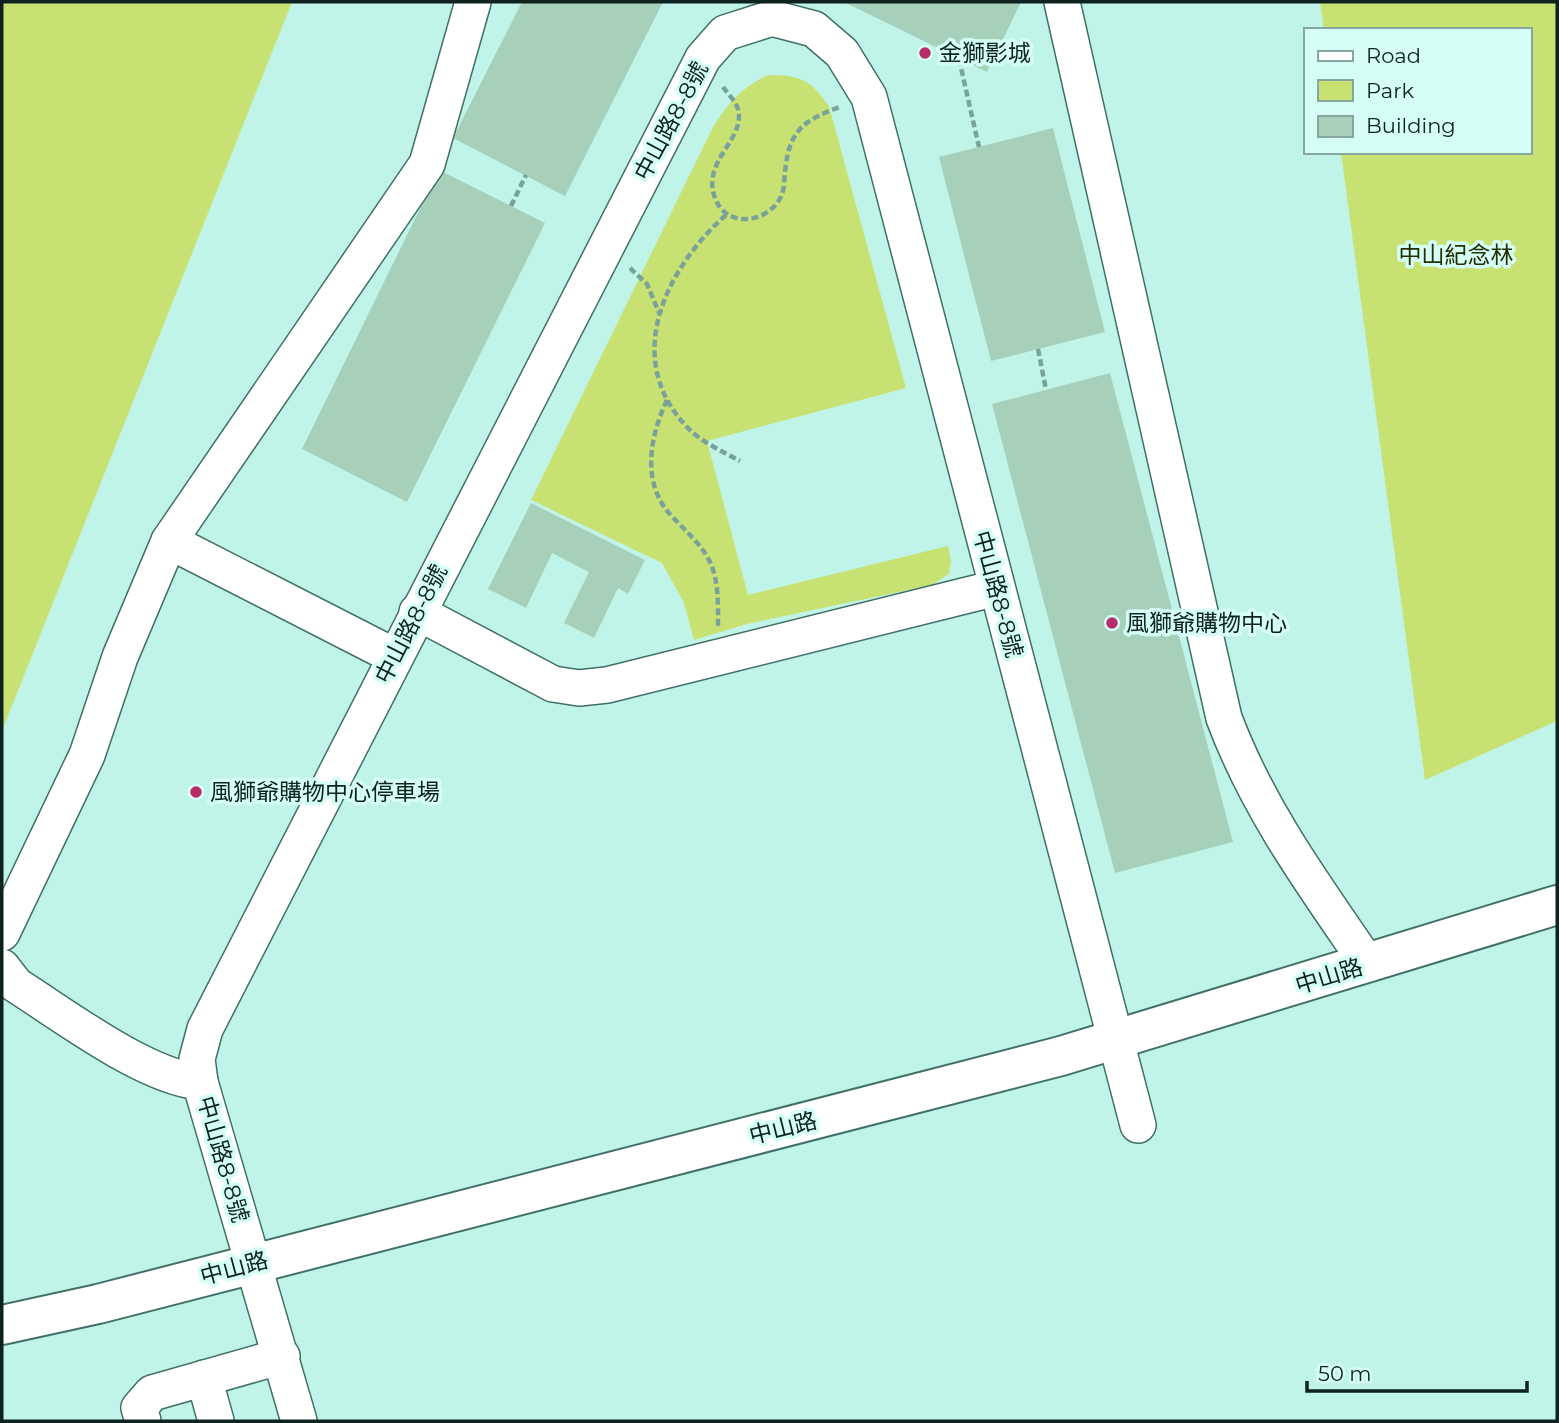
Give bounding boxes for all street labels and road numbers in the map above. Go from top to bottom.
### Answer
street label: 中山路8-8號 [628,57,714,185]
street label: 中山路8-8號 [968,528,1028,660]
street label: 中山路8-8號 [369,560,453,688]
street label: 中山路 [1292,953,1366,999]
street label: 中山路8-8號 [192,1093,254,1225]
street label: 中山路 [746,1106,820,1150]
street label: 中山路 [197,1246,271,1290]

